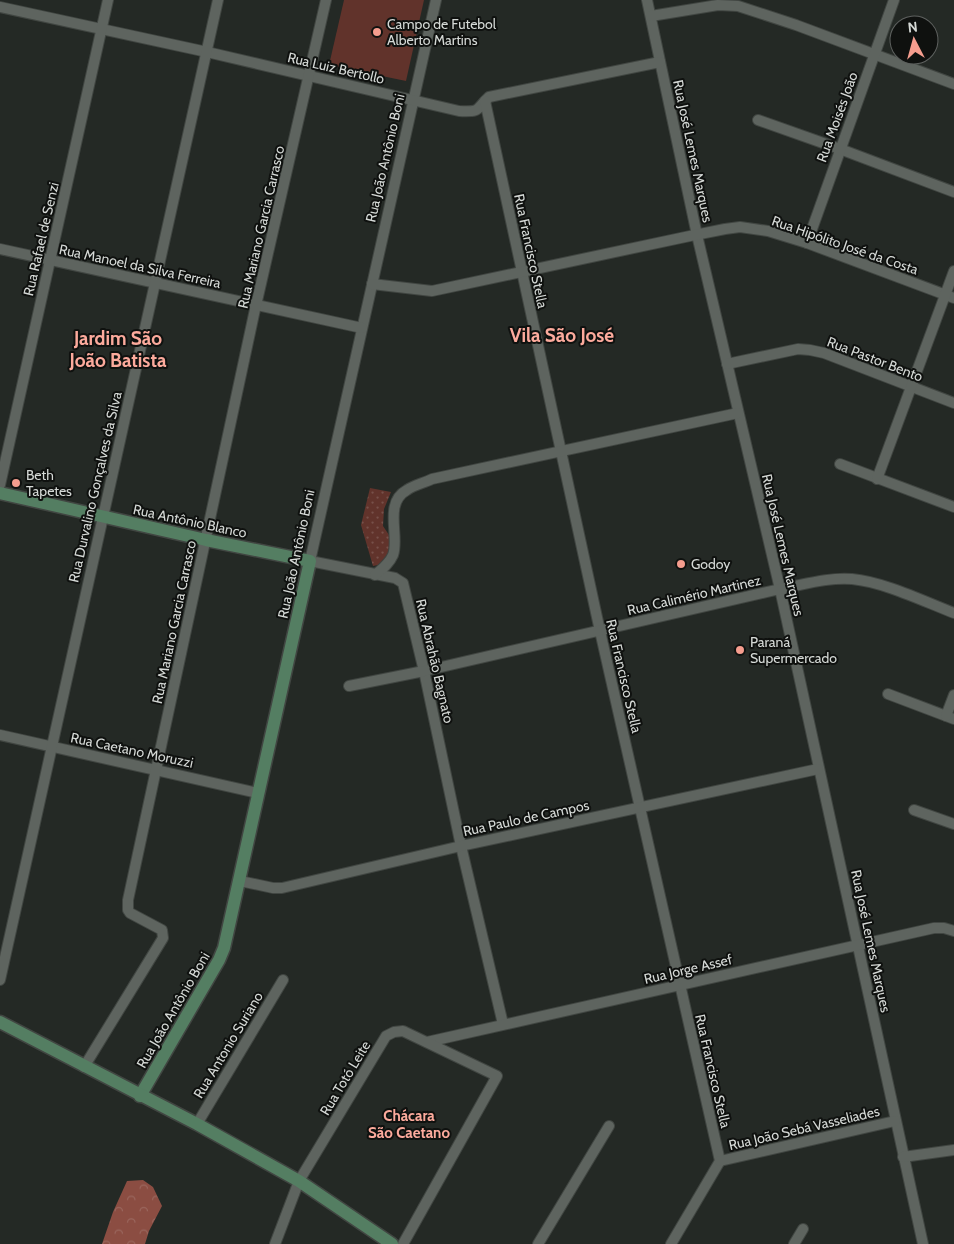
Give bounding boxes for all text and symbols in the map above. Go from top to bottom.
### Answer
place label: Campo de Futebol Alberto Martins [387,15,497,49]
north arrow [889,15,939,65]
text: N [907,18,919,37]
marker: Campo de Futebol Alberto Martins [371,26,383,38]
street label: Rua Luiz Bertollo [286,48,387,88]
street label: Rua Moisés João [812,69,862,165]
street label: Rua José Lemes Marques [669,78,717,224]
street label: Rua João Antônio Boni [361,92,409,224]
street label: Rua Mariano Garcia Carrasco [234,144,289,310]
street label: Rua Rafael de Senzi [19,180,63,298]
street label: Rua Francisco Stella [510,192,552,310]
street label: Rua Hipólito José da Costa [769,211,921,279]
street label: Rua Manoel da Silva Ferreira [57,240,223,292]
district label: Vila São José [510,324,614,347]
district label: Jardim São João Batista [69,327,167,372]
street label: Rua Pastor Bento [824,332,926,386]
street label: Rua Durvalino Gonçalves da Silva [64,390,126,584]
place label: Beth Tapetes [26,466,72,500]
street label: Rua José Lemes Marques [758,472,808,618]
marker: Beth Tapetes [10,477,22,489]
street label: Rua João Antônio Boni [274,488,318,620]
street label: Rua Antônio Blanco [131,500,249,542]
street label: Rua Mariano Garcia Carrasco [148,538,200,705]
place label: Godoy [691,555,730,573]
marker: Godoy [675,558,687,570]
street label: Rua Calimério Martinez [625,571,763,619]
street label: Rua Abrahão Bagnato [412,597,458,725]
street label: Rua Francisco Stella [602,617,646,735]
place label: Paraná Supermercado [750,633,837,667]
marker: Paraná Supermercado [734,644,746,656]
street label: Rua Caetano Moruzzi [69,728,195,772]
street label: Rua Paulo de Campos [461,796,591,840]
street label: Rua José Lemes Marques [847,868,895,1014]
street label: Rua João Antônio Boni [132,949,214,1071]
street label: Rua Jorge Assef [642,950,734,988]
street label: Rua Antonio Suriano [189,988,267,1101]
street label: Rua Francisco Stella [691,1012,735,1130]
street label: Rua Totó Leite [316,1037,374,1119]
street label: Rua João Sebá Vasseliades [727,1102,881,1154]
district label: Chácara São Caetano [368,1107,450,1142]

